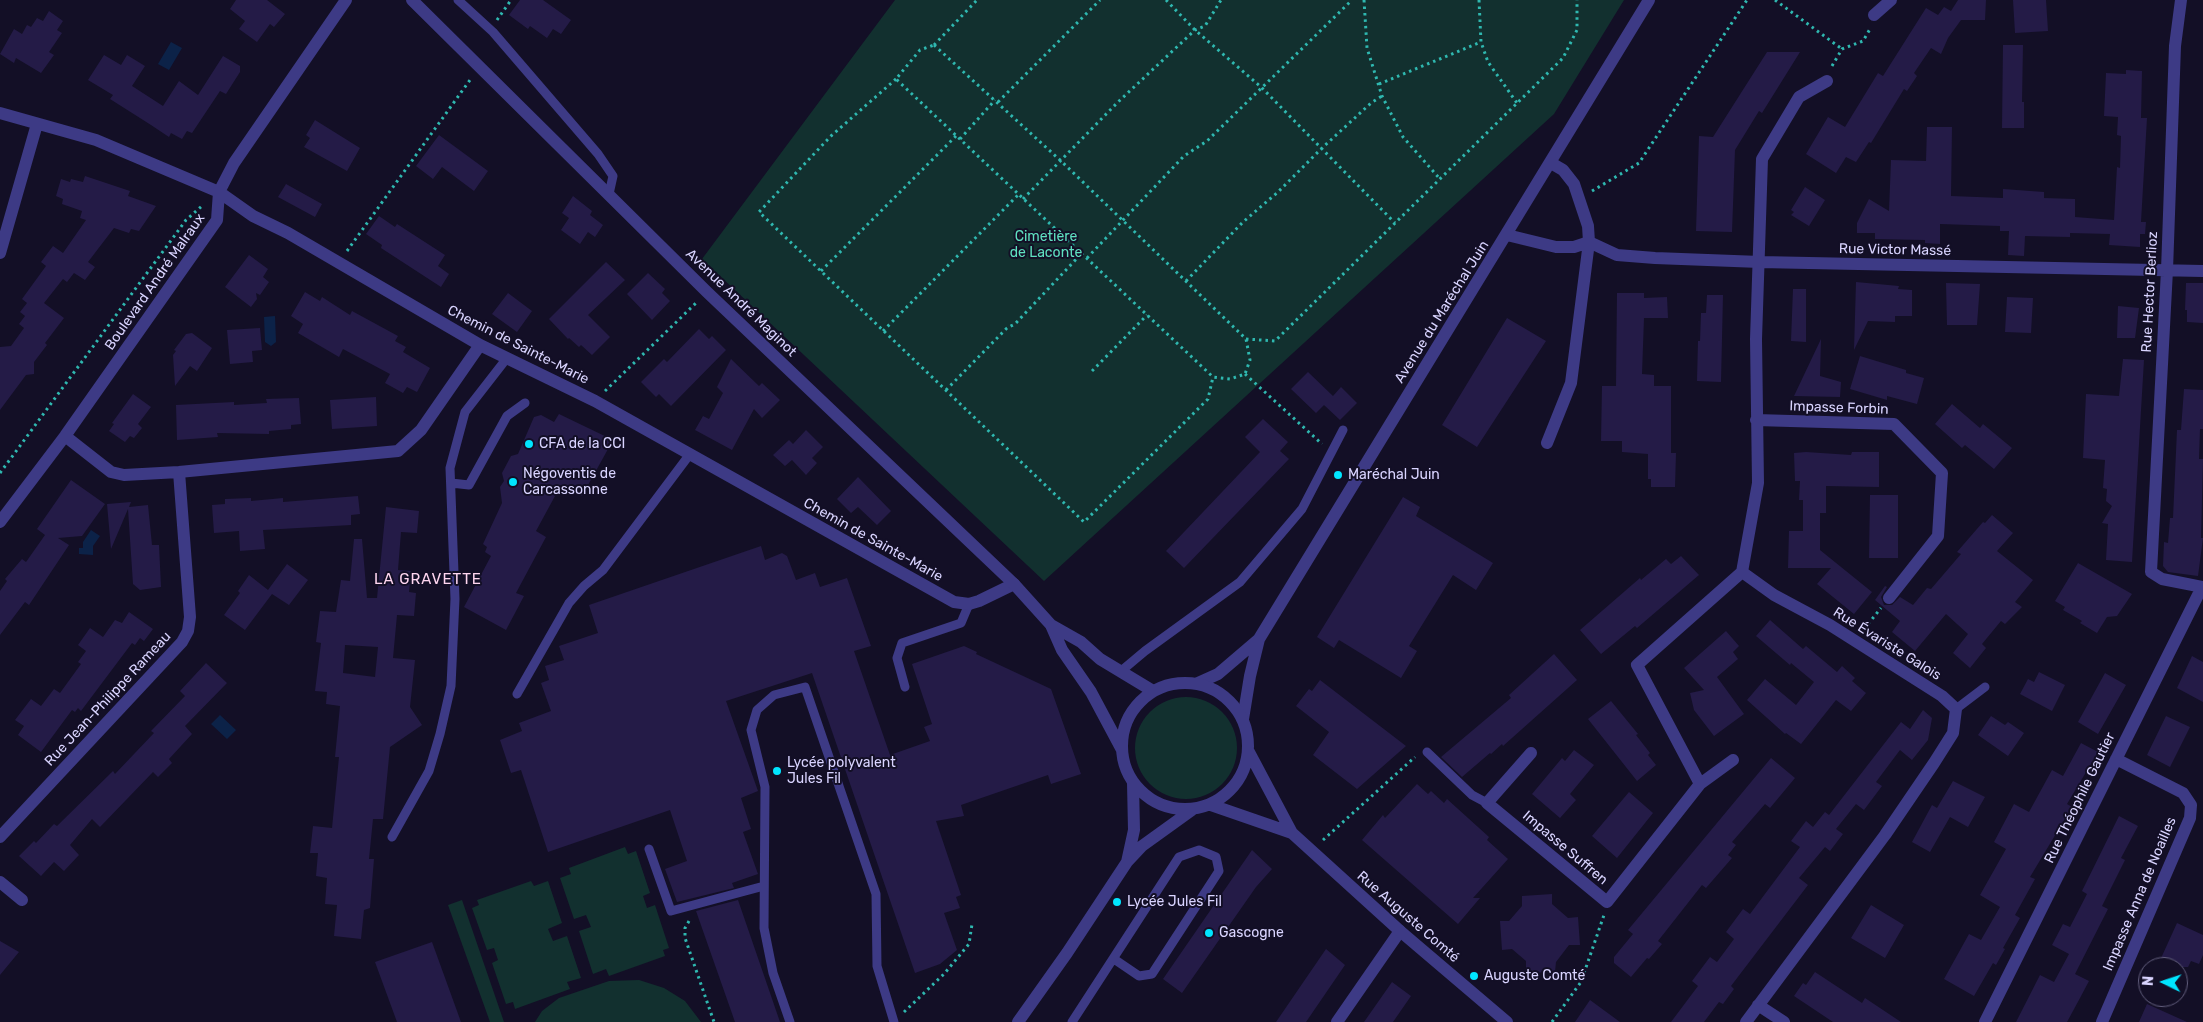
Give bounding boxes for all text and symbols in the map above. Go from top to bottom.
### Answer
street label: Boulevard André Malraux [101,211,209,353]
park label: Cimetière de Laconte [1010,229,1082,262]
street label: Rue Hector Berlioz [2138,231,2162,353]
street label: Avenue du Maréchal Juin [1391,238,1493,386]
street label: Rue Victor Massé [1839,241,1951,259]
street label: Avenue André Maginot [682,246,800,360]
street label: Chemin de Sainte-Marie [444,302,592,388]
street label: Impasse Forbin [1789,398,1889,418]
place label: CFA de la CCI [539,436,625,452]
marker: CFA de la CCI [523,438,535,450]
place label: Négoventis de Carcassonne [523,466,616,498]
place label: Maréchal Juin [1348,467,1440,483]
marker: Maréchal Juin [1332,469,1344,481]
marker: Négoventis de Carcassonne [507,476,519,488]
street label: Chemin de Sainte-Marie [800,495,946,585]
district label: LA GRAVETTE [373,571,483,589]
street label: Rue Évariste Galois [1830,604,1944,684]
street label: Rue Jean-Philippe Rameau [41,628,175,770]
street label: Rue Théophile Gautier [2041,730,2119,866]
place label: Lycée polyvalent Jules Fil [787,755,896,788]
marker: Lycée polyvalent Jules Fil [771,765,783,777]
street label: Impasse Suffren [1519,807,1611,889]
street label: Impasse Anna de Noailles [2100,814,2180,974]
street label: Rue Auguste Comté [1353,868,1463,966]
place label: Lycée Jules Fil [1127,894,1222,910]
marker: Lycée Jules Fil [1111,896,1123,908]
place label: Gascogne [1219,925,1284,941]
marker: Gascogne [1203,927,1215,939]
north arrow [2138,957,2188,1007]
place label: Auguste Comté [1484,968,1585,984]
marker: Auguste Comté [1468,970,1480,982]
text: N [2140,975,2157,987]

